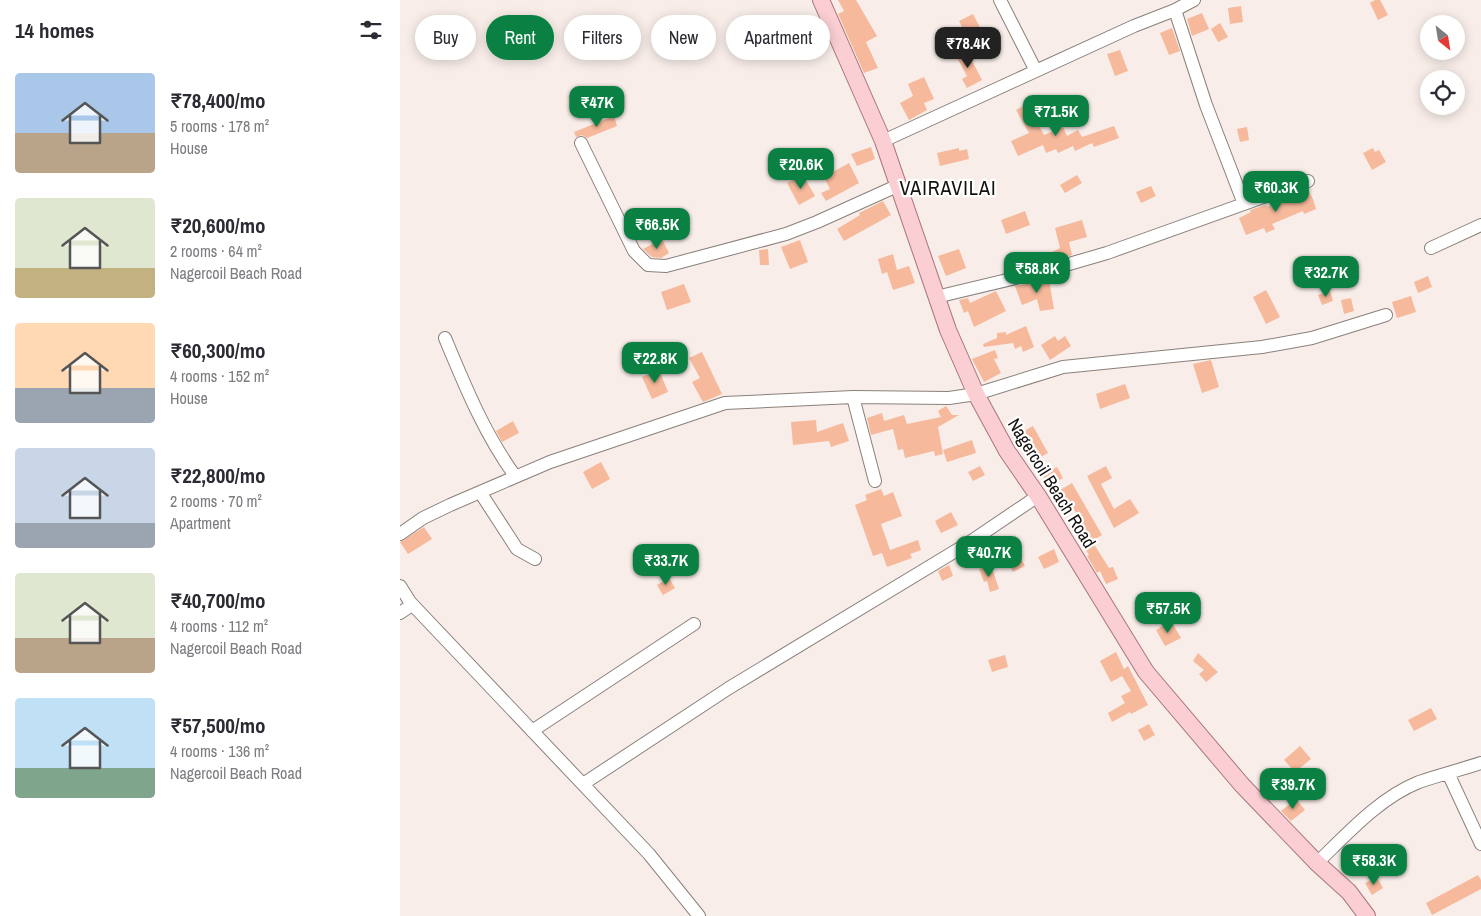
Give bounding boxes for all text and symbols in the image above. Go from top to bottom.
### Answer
chip: Buy [415,15,476,60]
chip: Rent [486,15,554,60]
chip: Filters [564,15,641,60]
chip: New [651,15,716,60]
chip: Apartment [726,15,830,60]
north arrow [1420,15,1465,60]
map controls [1420,15,1465,115]
text: 14 homes [15,16,94,45]
icon: filters [357,16,385,44]
pin: ₹78.4K [927,27,1009,69]
text: ₹78.4K [946,32,990,54]
button: locate [1420,70,1465,115]
text: ₹78,400/mo [170,86,265,115]
pin: ₹47K [567,86,627,128]
text: ₹47K [580,91,614,113]
icon: home [55,93,115,153]
pin: ₹71.5K [1015,94,1097,137]
text: ₹71.5K [1034,100,1078,122]
text: 5 rooms · 178 m² [170,115,269,137]
text: House [170,137,208,159]
pin: ₹20.6K [760,148,842,190]
text: ₹20.6K [779,153,823,175]
pin: ₹60.3K [1235,170,1317,213]
district label: VAIRAVILAI [900,174,996,201]
text: ₹60.3K [1254,176,1298,198]
pin: ₹66.5K [616,208,698,250]
text: ₹20,600/mo [170,211,265,240]
text: ₹66.5K [635,213,679,235]
icon: home [55,218,115,278]
text: 2 rooms · 64 m² [170,240,262,262]
pin: ₹58.8K [996,252,1078,294]
pin: ₹32.7K [1285,256,1367,298]
text: ₹58.8K [1015,257,1059,279]
text: ₹32.7K [1304,261,1348,283]
text: Nagercoil Beach Road [170,262,302,284]
text: ₹60,300/mo [170,336,265,365]
pin: ₹22.8K [614,342,696,384]
icon: home [55,343,115,403]
text: ₹22.8K [633,347,677,369]
text: 4 rooms · 152 m² [170,365,269,387]
text: House [170,387,208,409]
street label: Nagercoil Beach Road [1002,413,1102,553]
text: ₹22,800/mo [170,461,265,490]
icon: home [55,468,115,528]
text: 2 rooms · 70 m² [170,490,262,512]
text: Apartment [170,512,231,534]
pin: ₹40.7K [948,536,1030,578]
text: ₹40.7K [967,541,1011,563]
pin: ₹33.7K [625,544,707,586]
text: ₹33.7K [644,549,688,571]
text: ₹40,700/mo [170,586,265,615]
pin: ₹57.5K [1127,592,1209,634]
icon: home [55,593,115,653]
text: ₹57.5K [1146,597,1190,619]
text: 4 rooms · 112 m² [170,615,268,637]
text: Nagercoil Beach Road [170,637,302,659]
text: ₹57,500/mo [170,711,265,740]
icon: home [55,718,115,778]
text: 4 rooms · 136 m² [170,740,269,762]
text: Nagercoil Beach Road [170,762,302,784]
pin: ₹39.7K [1252,768,1334,810]
text: ₹39.7K [1271,773,1315,795]
pin: ₹58.3K [1333,844,1415,886]
text: ₹58.3K [1352,849,1396,871]

